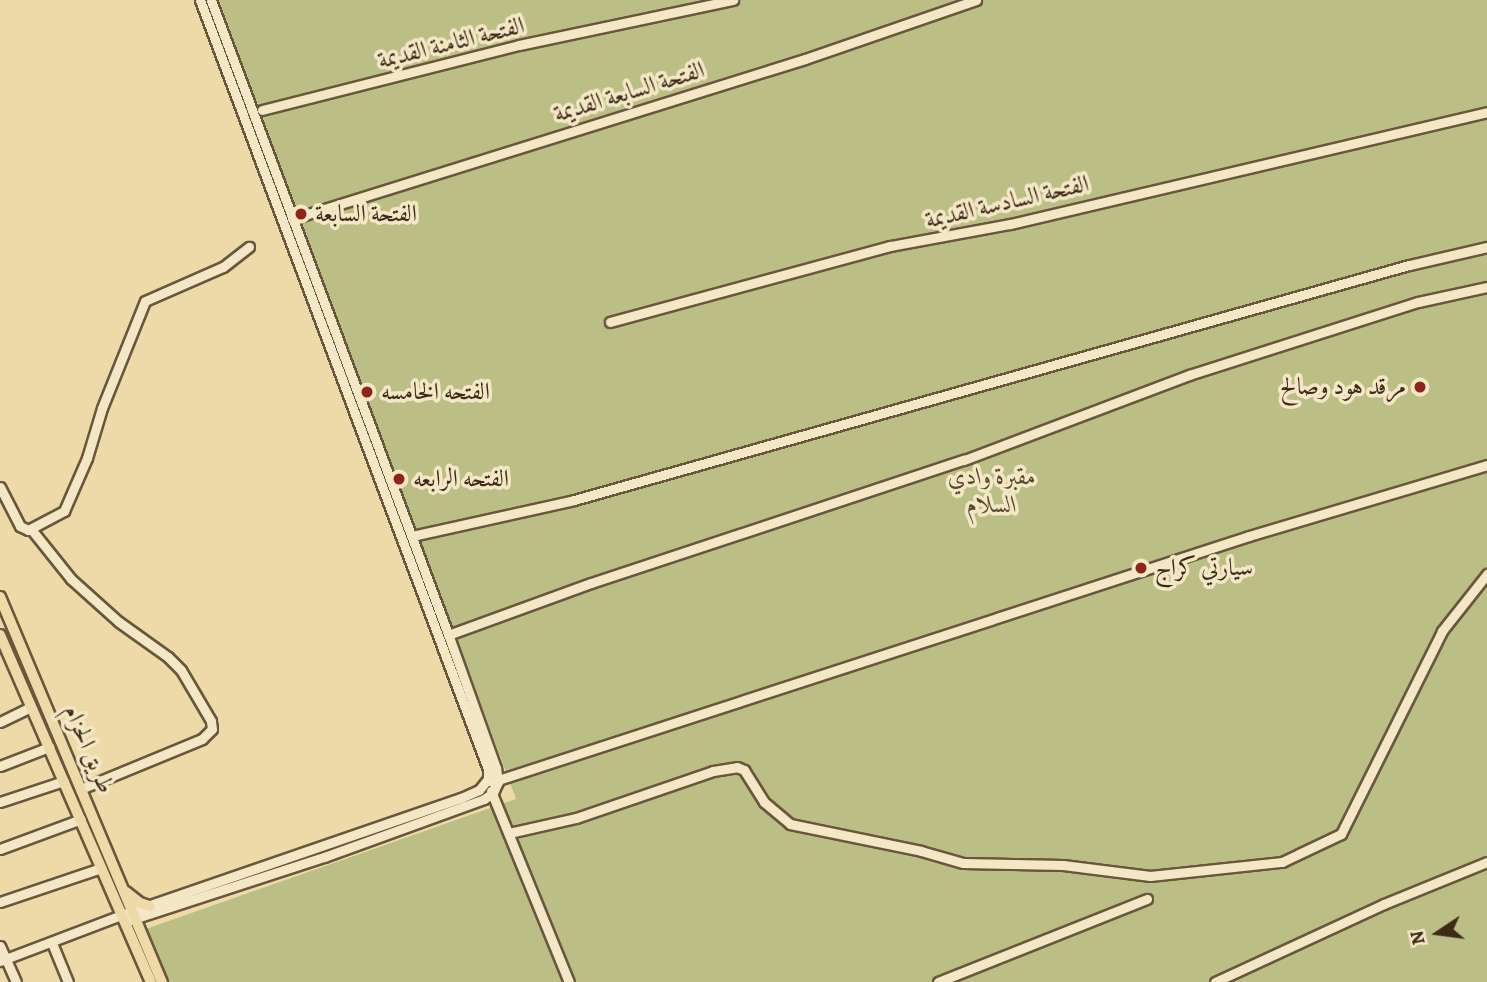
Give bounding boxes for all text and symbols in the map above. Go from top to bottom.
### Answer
street label: الفتحة الثامنة القديمة [375,11,527,75]
street label: الفتحة السابعة القديمة [550,55,708,129]
street label: الفتحة السادسة القديمة [922,169,1092,235]
place label: الفتحة السابعة [315,200,417,228]
marker: الفتحة السابعة [293,206,309,222]
place label: مرقد هود وصالح [1280,373,1406,401]
place label: الفتحه الخامسه [381,378,490,406]
marker: مرقد هود وصالح [1412,379,1428,395]
marker: الفتحه الخامسه [359,384,375,400]
park label: مقبرة وادي السلام [948,463,1036,519]
place label: الفتحه الرابعه [413,465,509,493]
marker: الفتحه الرابعه [391,471,407,487]
place label: سيارتي كراج [1155,554,1253,582]
marker: سيارتي كراج [1133,560,1149,576]
street label: طريق الحزام [58,700,120,798]
north arrow [1403,898,1473,968]
text: N [1403,928,1432,947]

